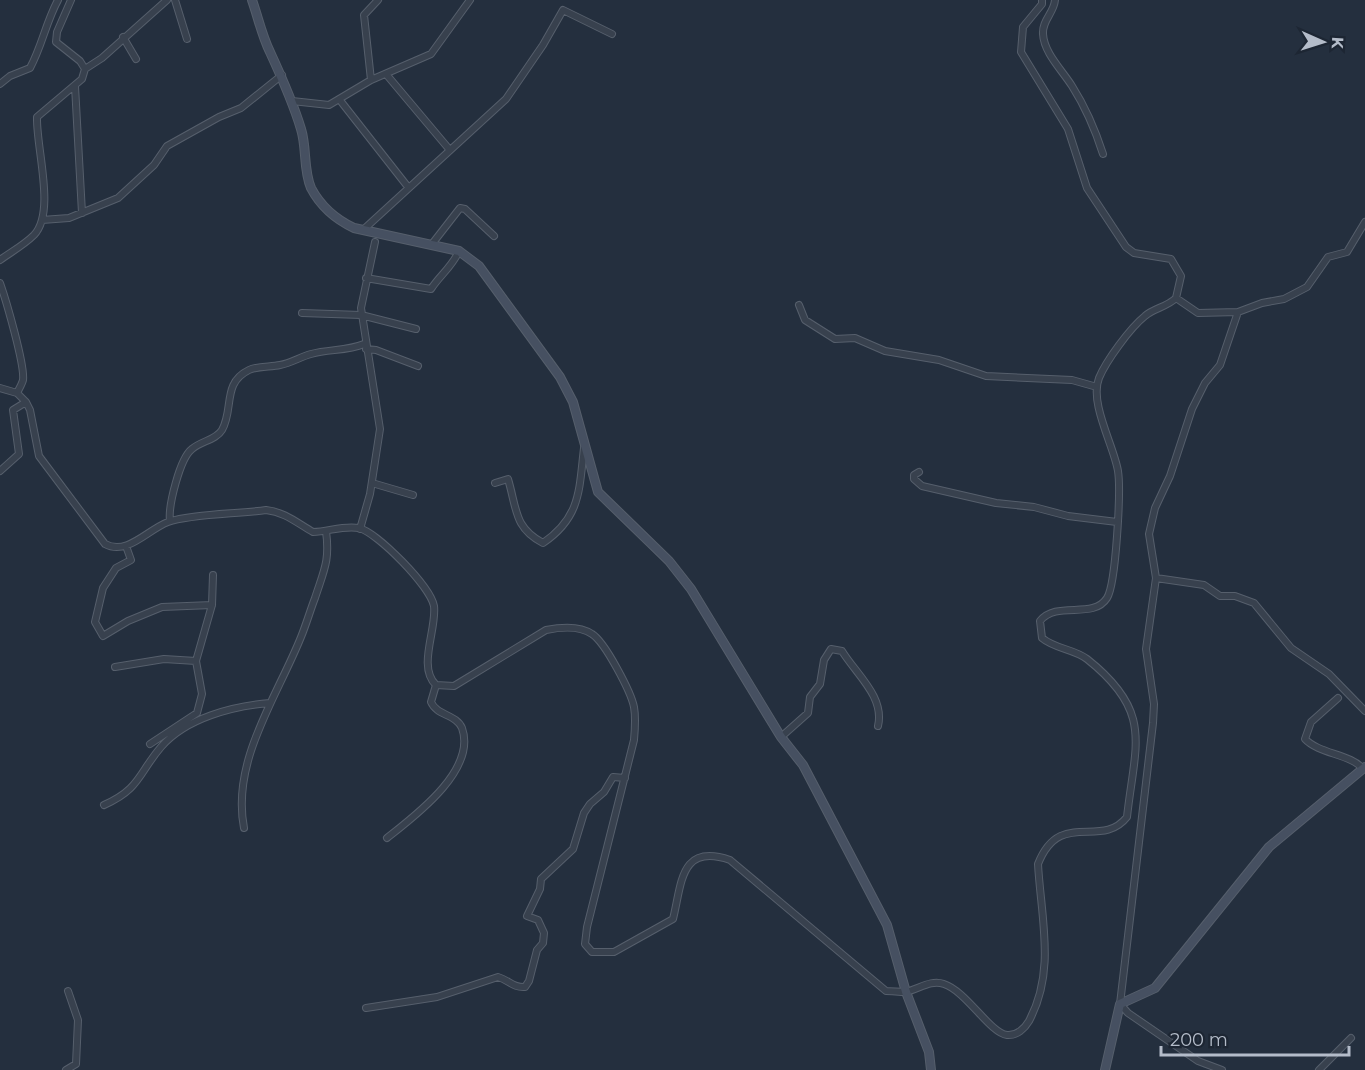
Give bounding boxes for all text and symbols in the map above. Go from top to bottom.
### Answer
north arrow [1293,12,1353,72]
text: K [1328,36,1347,50]
scale bar [1161,1019,1348,1057]
text: 200 m [1170,1029,1228,1051]

